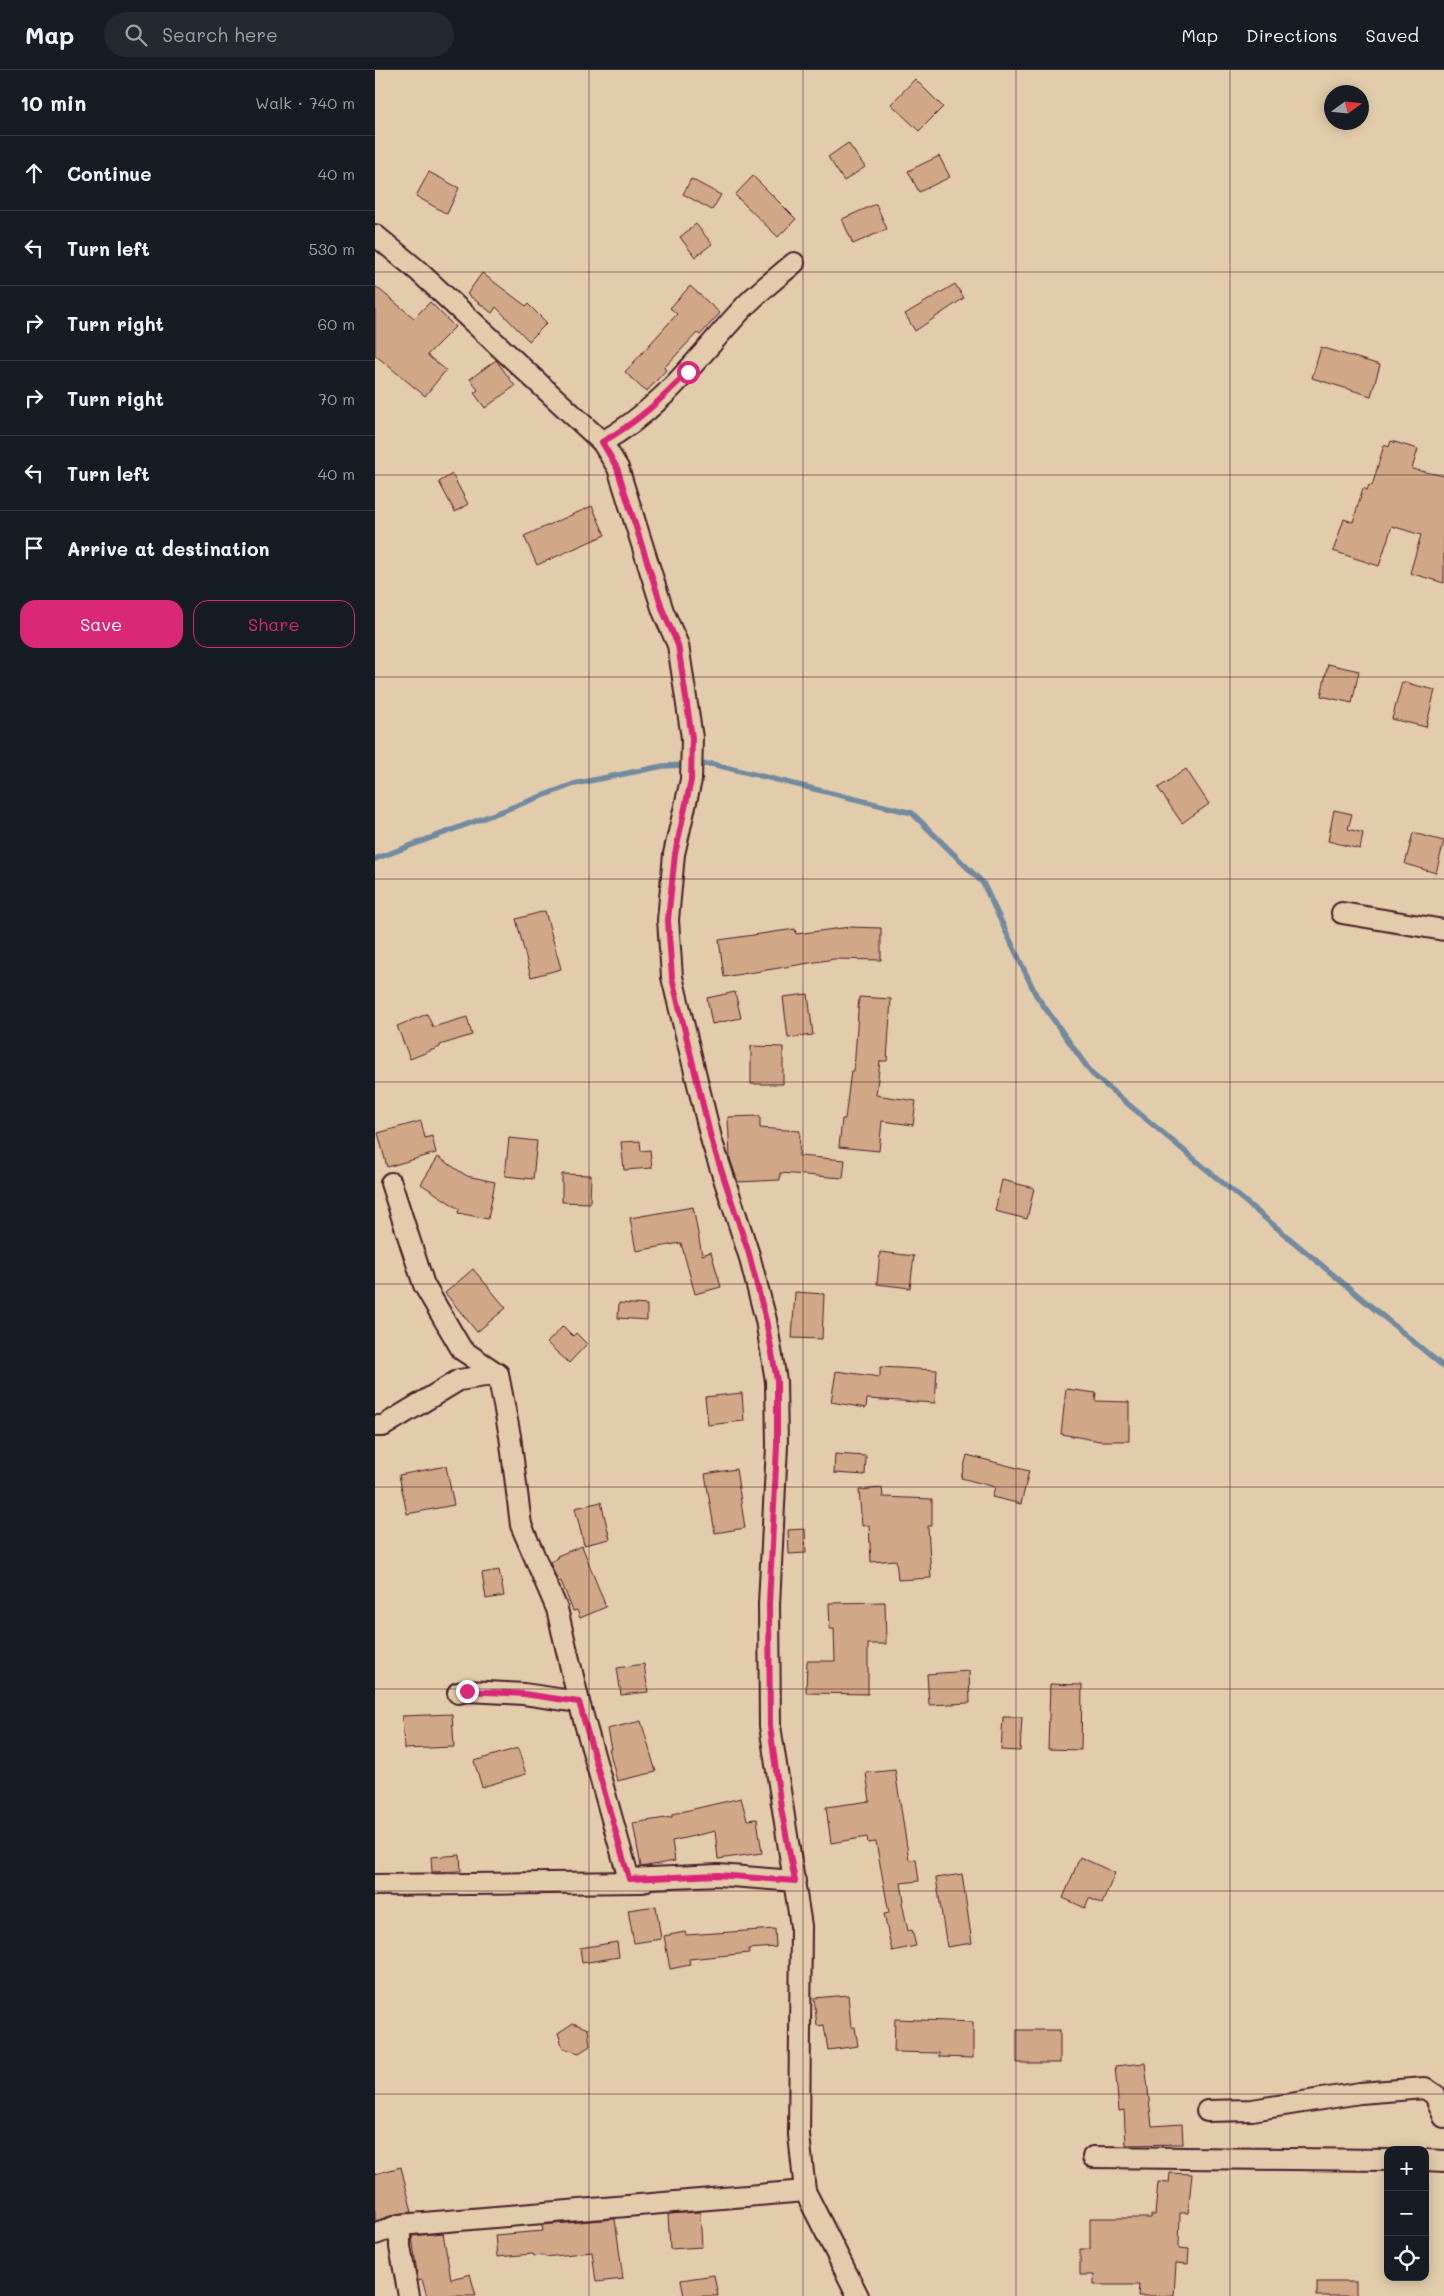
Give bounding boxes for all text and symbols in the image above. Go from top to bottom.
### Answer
search box [104,12,454,57]
text: Map [25,19,74,50]
icon: search [122,21,150,49]
text: Search here [162,22,278,47]
text: Map [1181,23,1218,47]
text: Directions [1246,23,1338,47]
text: Saved [1366,23,1419,47]
north arrow [1324,85,1369,130]
text: 10 min [20,89,86,116]
text: Walk · 740 m [255,92,355,113]
icon: ahead [20,159,48,187]
text: Continue [67,161,152,186]
text: 40 m [318,163,355,184]
icon: left [20,234,48,262]
text: Turn left [67,236,150,261]
text: 530 m [309,238,355,259]
icon: right [20,309,48,337]
text: Turn right [67,311,164,336]
text: 60 m [318,313,355,334]
route start [677,361,700,384]
icon: right [20,384,48,412]
text: Turn right [67,386,164,411]
text: 70 m [318,388,355,409]
icon: left [20,459,48,487]
text: Turn left [67,461,150,486]
text: 40 m [318,463,355,484]
icon: arrive [20,534,48,562]
text: Arrive at destination [67,536,270,561]
button: Save [20,600,183,648]
button: Share [193,600,355,648]
route end [456,1680,479,1703]
map controls [1384,2146,1429,2281]
button: + [1384,2146,1429,2191]
button: − [1384,2191,1429,2236]
button: locate [1384,2236,1429,2281]

